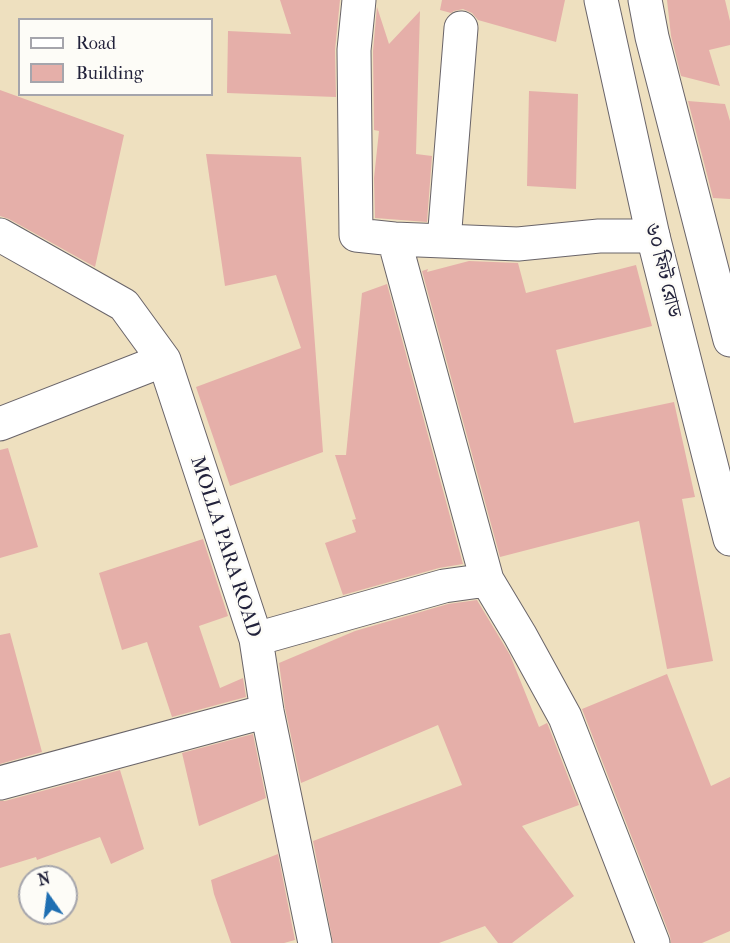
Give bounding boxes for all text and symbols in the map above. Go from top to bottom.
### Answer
legend [18,18,213,96]
text: Road [76,33,116,54]
text: Building [76,63,143,84]
street label: ৬০ ফিট রোড [639,220,685,320]
street label: MOLLA PARA ROAD [184,453,266,641]
north arrow [18,865,78,925]
text: N [36,868,52,890]

